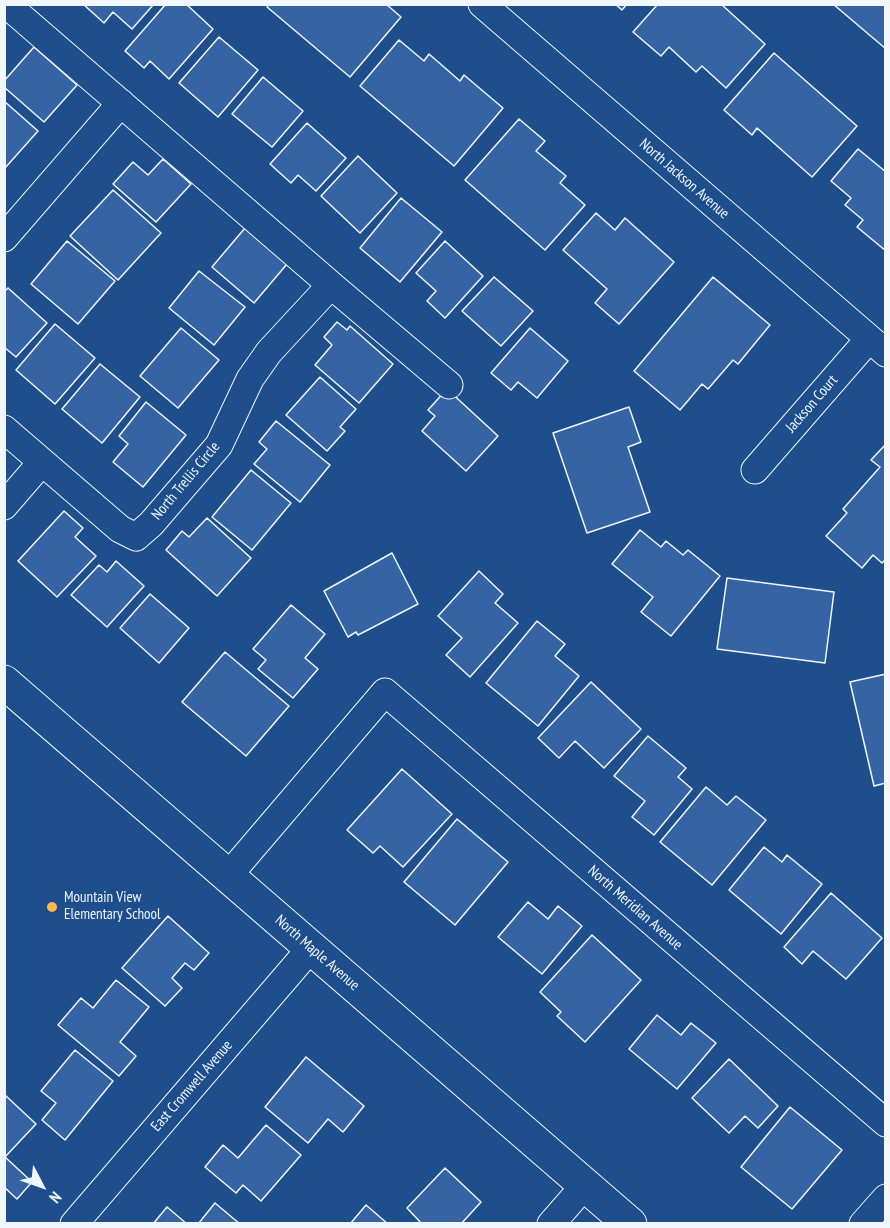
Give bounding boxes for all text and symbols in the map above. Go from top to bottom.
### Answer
street label: North Jackson Avenue [635,135,733,223]
street label: Jackson Court [782,372,842,436]
street label: North Trellis Circle [148,438,224,524]
street label: North Meridian Avenue [584,862,686,954]
place label: Mountain View Elementary School [64,889,161,924]
marker: Mountain View Elementary School [45,900,59,914]
street label: North Maple Avenue [271,911,363,995]
street label: East Cromwell Avenue [148,1037,236,1135]
north arrow [12,1156,72,1216]
text: N [45,1188,66,1208]

